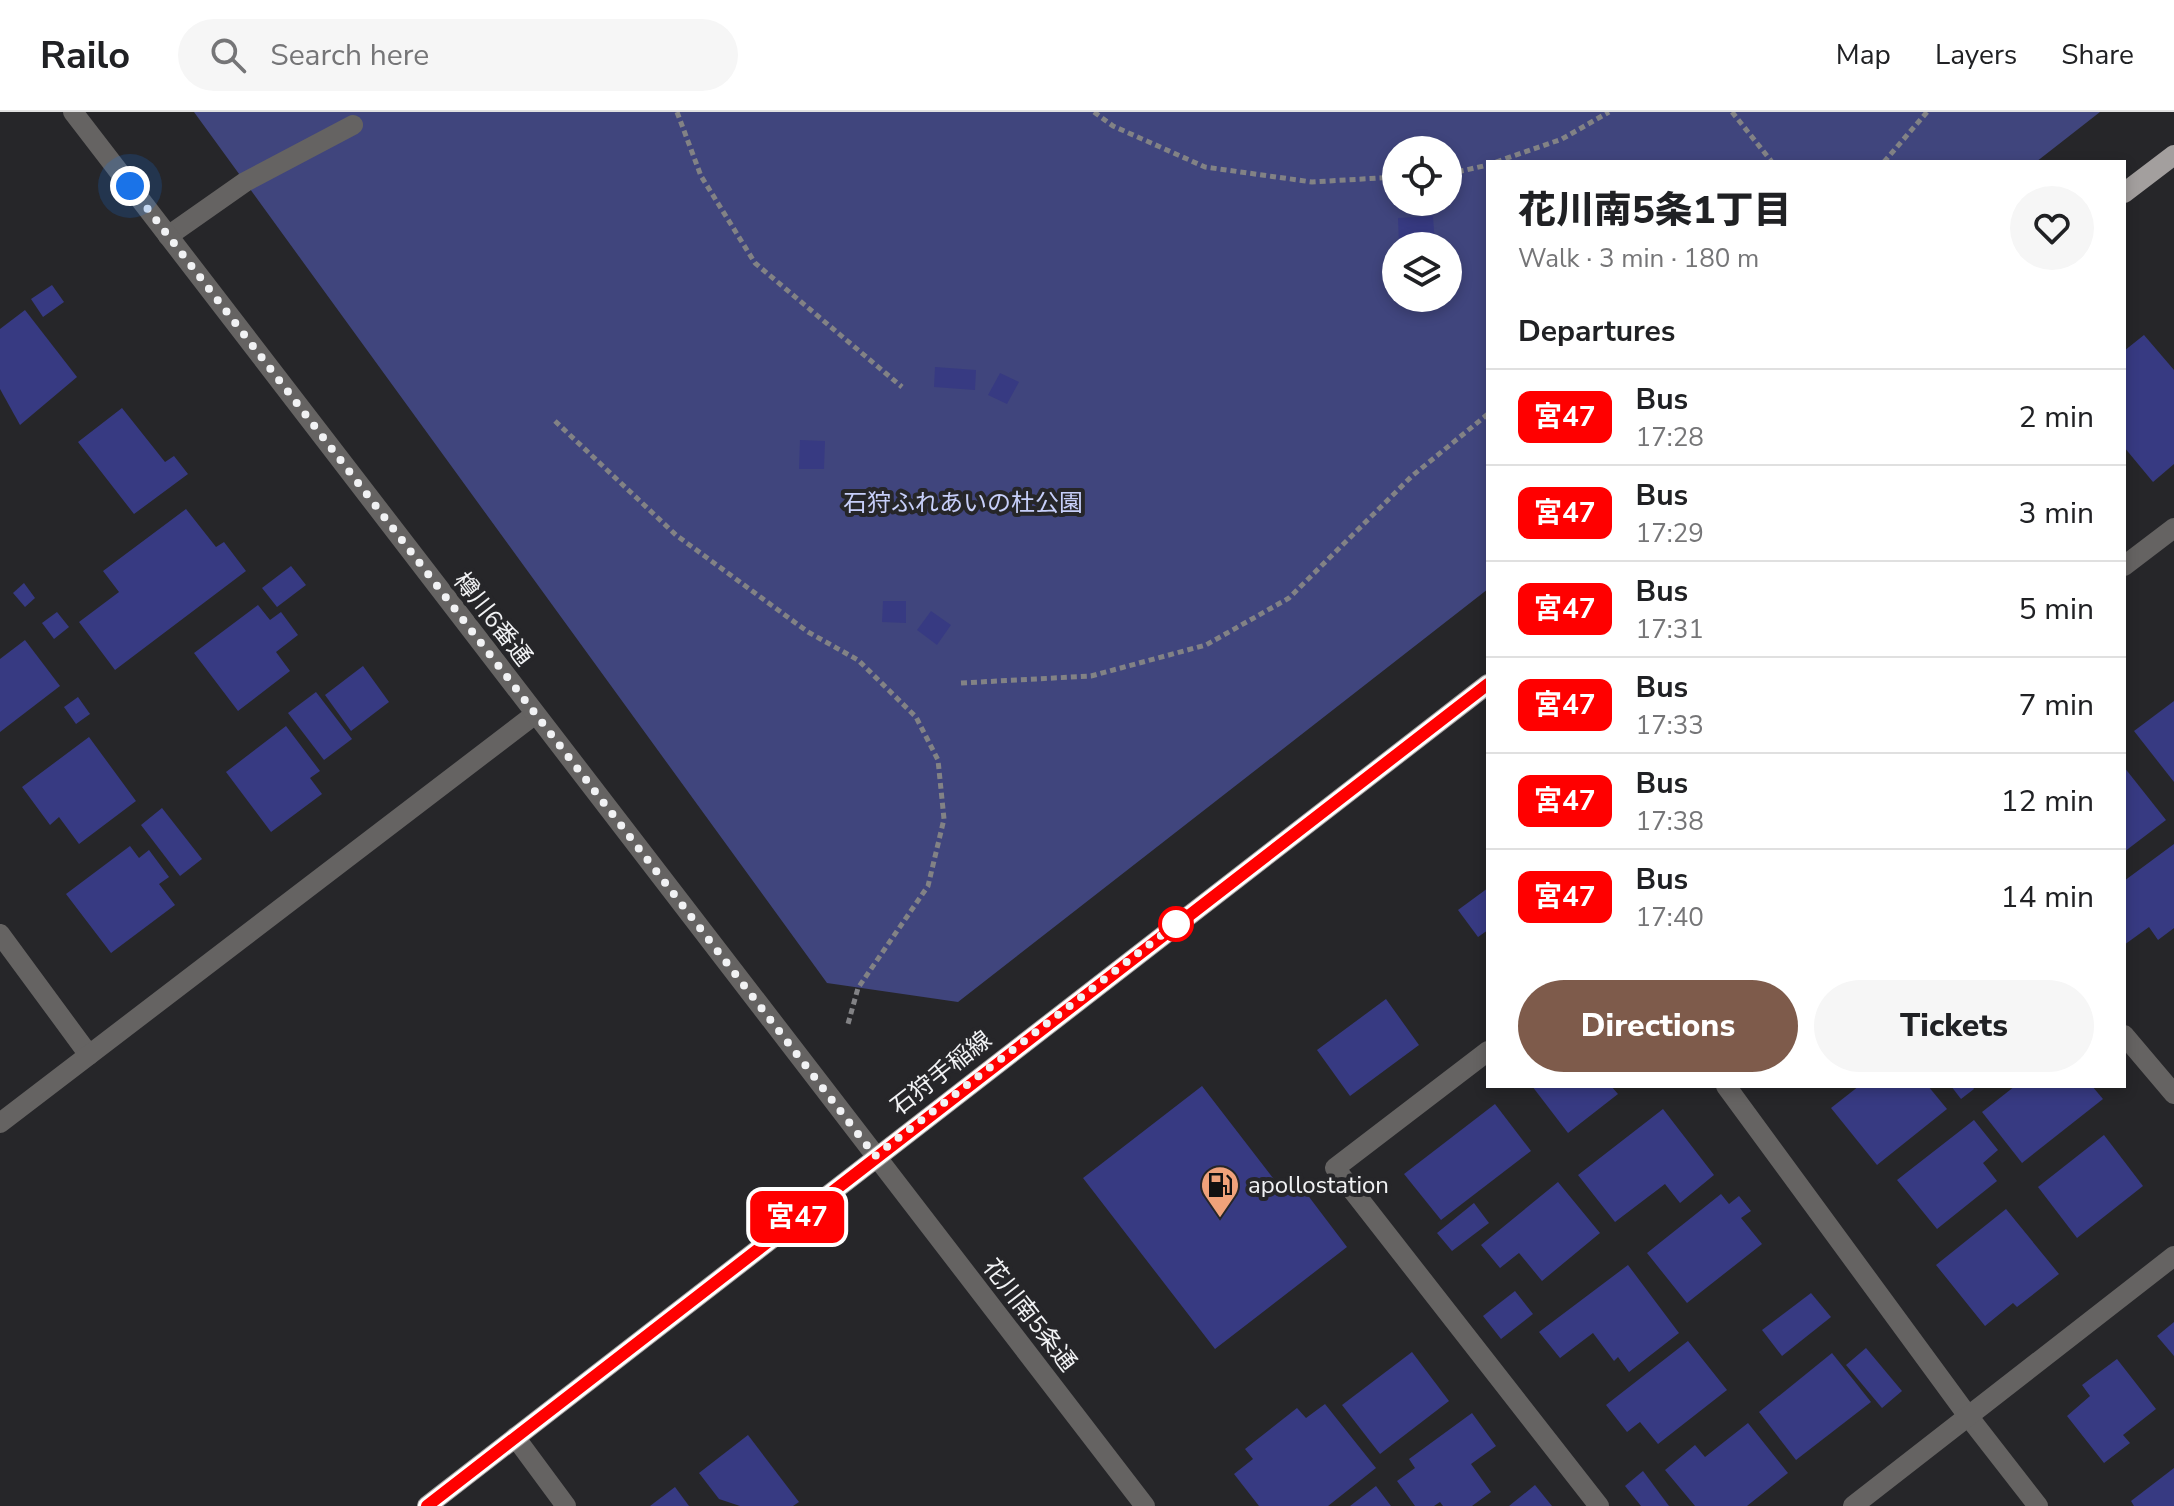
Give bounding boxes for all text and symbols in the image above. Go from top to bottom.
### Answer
search box [178,19,738,91]
text: Railo [40,30,130,81]
icon: search [206,33,250,77]
text: Search here [270,35,429,76]
text: Map [1836,36,1891,74]
text: Layers [1935,36,2017,74]
text: Share [2061,36,2134,74]
map controls [1382,136,1462,312]
button: locate [1382,136,1462,216]
your location [110,166,150,206]
text: 花川南5条1丁目 [1518,185,1792,236]
button: heart [2010,186,2094,270]
button: layers [1382,232,1462,312]
text: Walk · 3 min · 180 m [1518,241,1759,276]
text: Departures [1518,311,1675,352]
text: Bus [1636,379,1688,420]
text: 2 min [2019,397,2094,438]
text: 宮47 [1534,398,1596,436]
text: 17:28 [1636,420,1704,455]
text: Bus [1636,475,1688,516]
park label: 石狩ふれあいの杜公園 [843,487,1083,519]
text: 3 min [2019,493,2094,534]
text: 宮47 [1534,494,1596,532]
text: 17:29 [1636,516,1704,551]
street label: 樽川6番通 [446,566,540,672]
text: Bus [1636,571,1688,612]
text: 5 min [2019,589,2094,630]
text: 宮47 [1534,590,1596,628]
text: 17:31 [1636,612,1704,647]
text: Bus [1636,667,1688,708]
text: 7 min [2019,685,2094,726]
text: 宮47 [1534,686,1596,724]
text: 17:33 [1636,708,1704,743]
text: Bus [1636,763,1688,804]
text: 12 min [2001,781,2094,822]
text: 宮47 [1534,782,1596,820]
text: 17:38 [1636,804,1704,839]
text: Bus [1636,859,1688,900]
text: 14 min [2001,877,2094,918]
text: 宮47 [1534,878,1596,916]
text: 17:40 [1636,900,1704,935]
unlabelled marker [1159,907,1193,941]
button: Directions [1518,980,1798,1072]
button: Tickets [1814,980,2094,1072]
street label: 石狩手稲線 [884,1023,998,1123]
fuel station icon: apollostation [1199,1164,1241,1219]
place label: apollostation [1248,1169,1389,1201]
line badge: 宮47 [751,1191,843,1243]
text: 宮47 [766,1198,828,1236]
street label: 花川南5条通 [976,1252,1084,1378]

